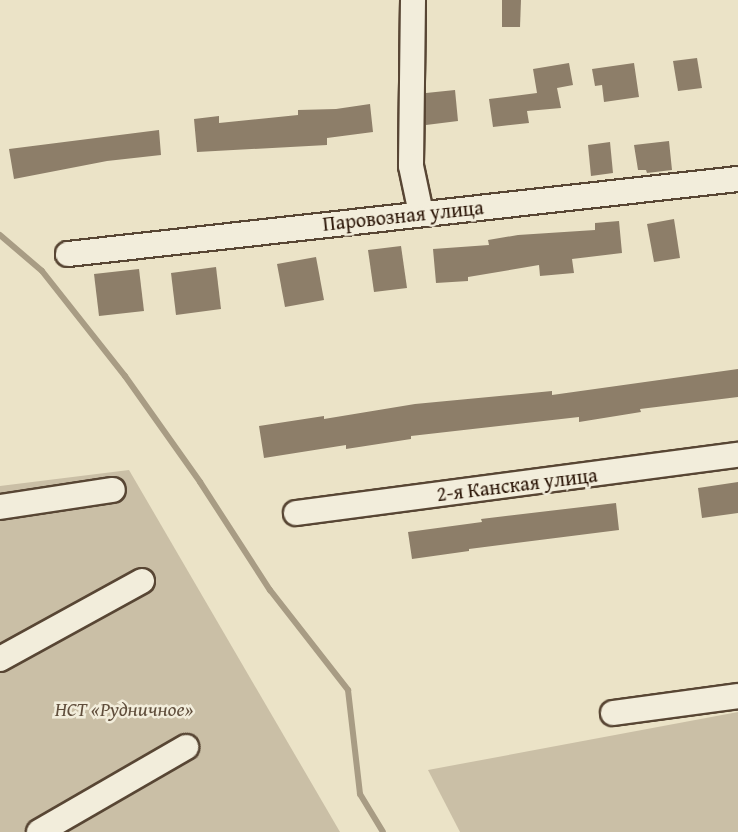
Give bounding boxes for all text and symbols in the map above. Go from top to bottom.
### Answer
street label: Паровозная улица [321,195,485,235]
street label: 2-я Канская улица [435,462,599,506]
park label: НСТ «Рудничное» [55,696,193,720]

